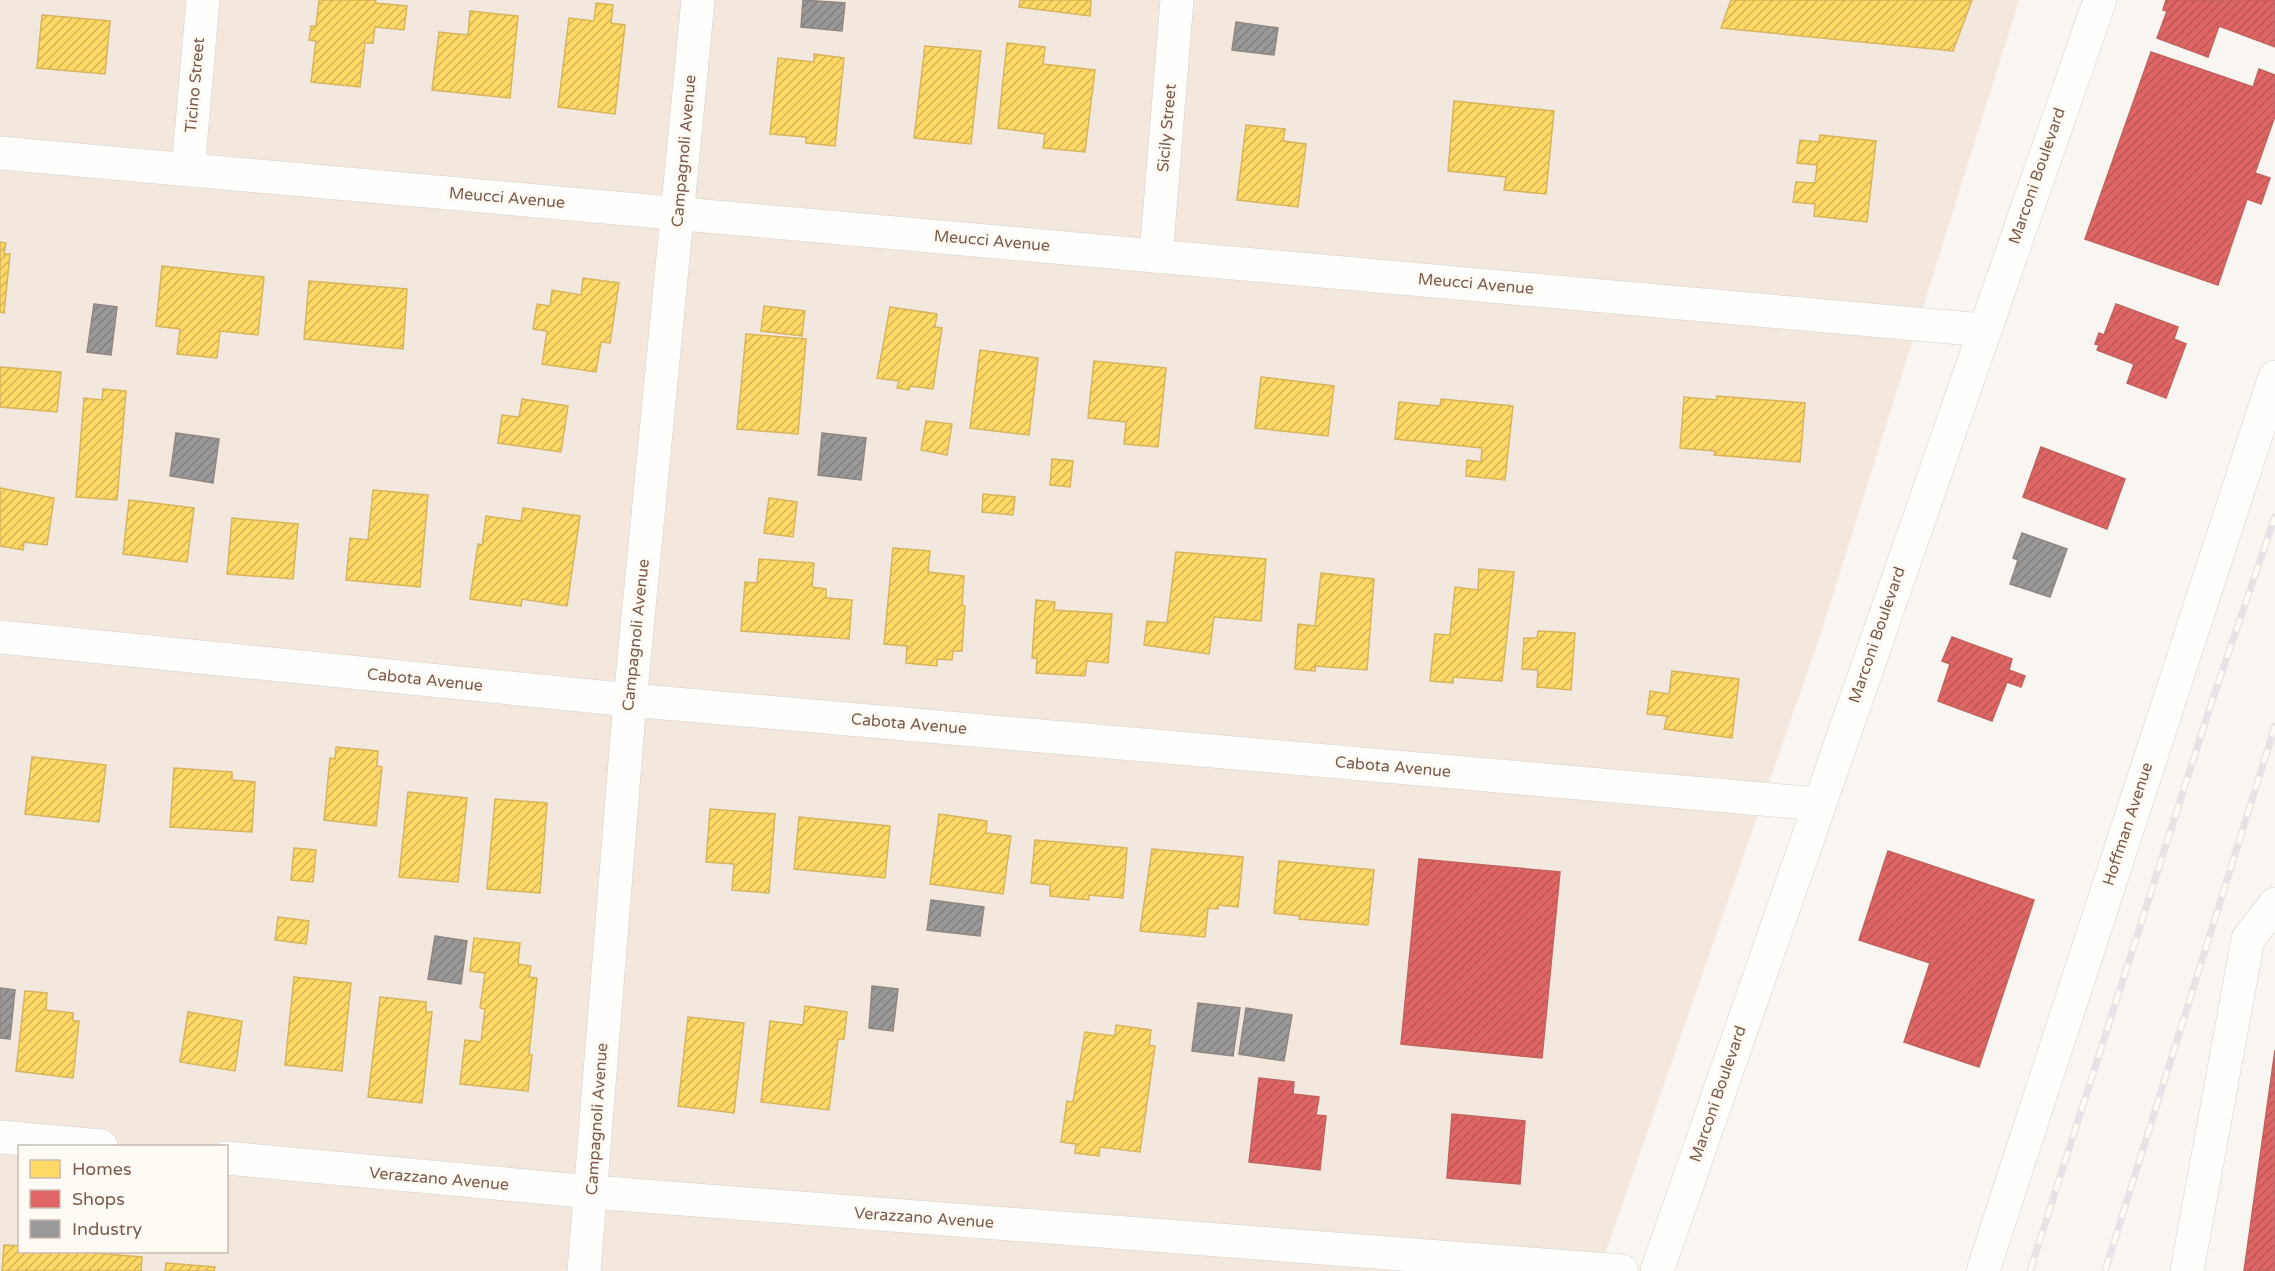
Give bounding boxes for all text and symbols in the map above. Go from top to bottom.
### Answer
street label: Ticino Street [181,37,209,133]
street label: Campagnoli Avenue [667,74,701,228]
street label: Sicily Street [1153,83,1181,173]
street label: Marconi Boulevard [2004,105,2070,247]
street label: Meucci Avenue [448,183,566,213]
street label: Meucci Avenue [933,226,1051,256]
street label: Meucci Avenue [1417,269,1535,299]
street label: Campagnoli Avenue [618,558,654,712]
street label: Marconi Boulevard [1844,564,1910,706]
street label: Cabota Avenue [366,664,484,696]
street label: Cabota Avenue [850,709,968,739]
street label: Cabota Avenue [1334,752,1452,782]
street label: Hoffman Avenue [2099,760,2157,888]
street label: Marconi Boulevard [1685,1023,1751,1165]
street label: Campagnoli Avenue [582,1042,612,1196]
legend [18,1145,228,1253]
text: Homes [72,1158,132,1180]
street label: Verazzano Avenue [368,1163,510,1195]
text: Shops [72,1188,125,1210]
street label: Verazzano Avenue [853,1203,995,1233]
text: Industry [72,1218,143,1240]

